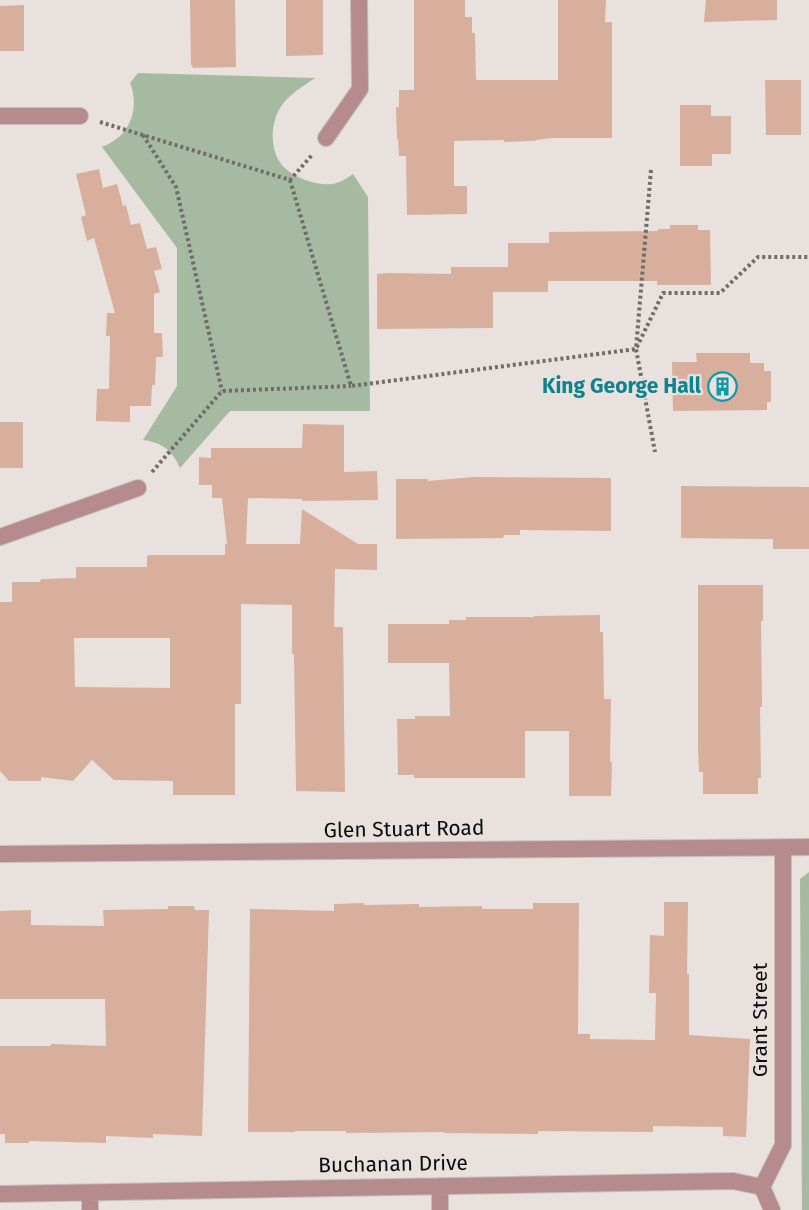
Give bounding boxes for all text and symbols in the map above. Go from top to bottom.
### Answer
building icon: King George Hall [706,370,738,402]
place label: King George Hall [542,373,702,399]
street label: Glen Stuart Road [323,815,485,843]
street label: Grant Street [747,962,773,1077]
street label: Buchanan Drive [318,1150,468,1178]

